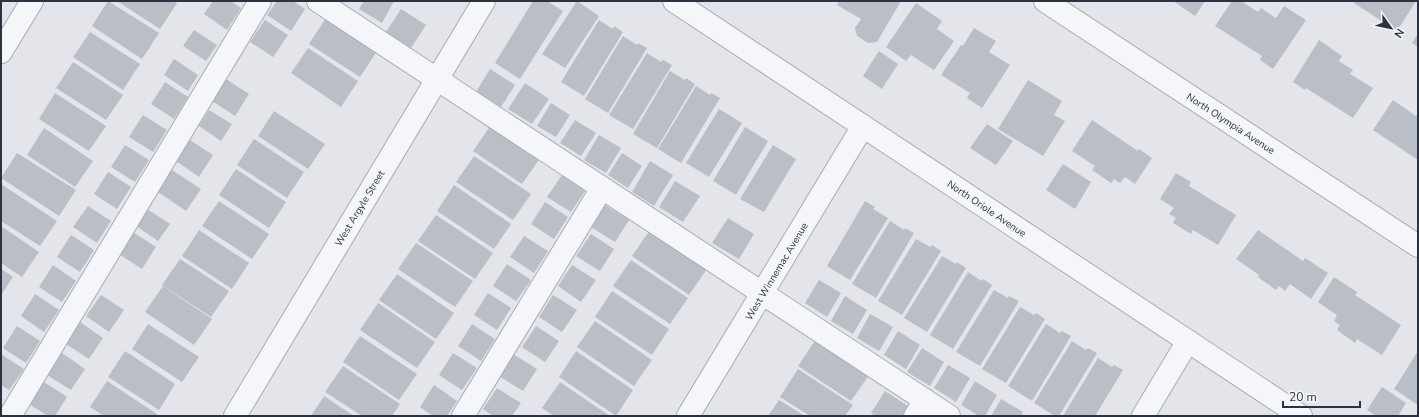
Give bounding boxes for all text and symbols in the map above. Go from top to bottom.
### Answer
north arrow [1371,8,1411,48]
text: N [1390,26,1407,41]
street label: North Olympia Avenue [1184,90,1277,158]
street label: West Argyle Street [332,167,388,249]
street label: North Oriole Avenue [944,177,1029,241]
street label: West Winnemac Avenue [742,220,812,323]
scale bar [1283,383,1360,409]
text: 20 m [1289,389,1317,405]

